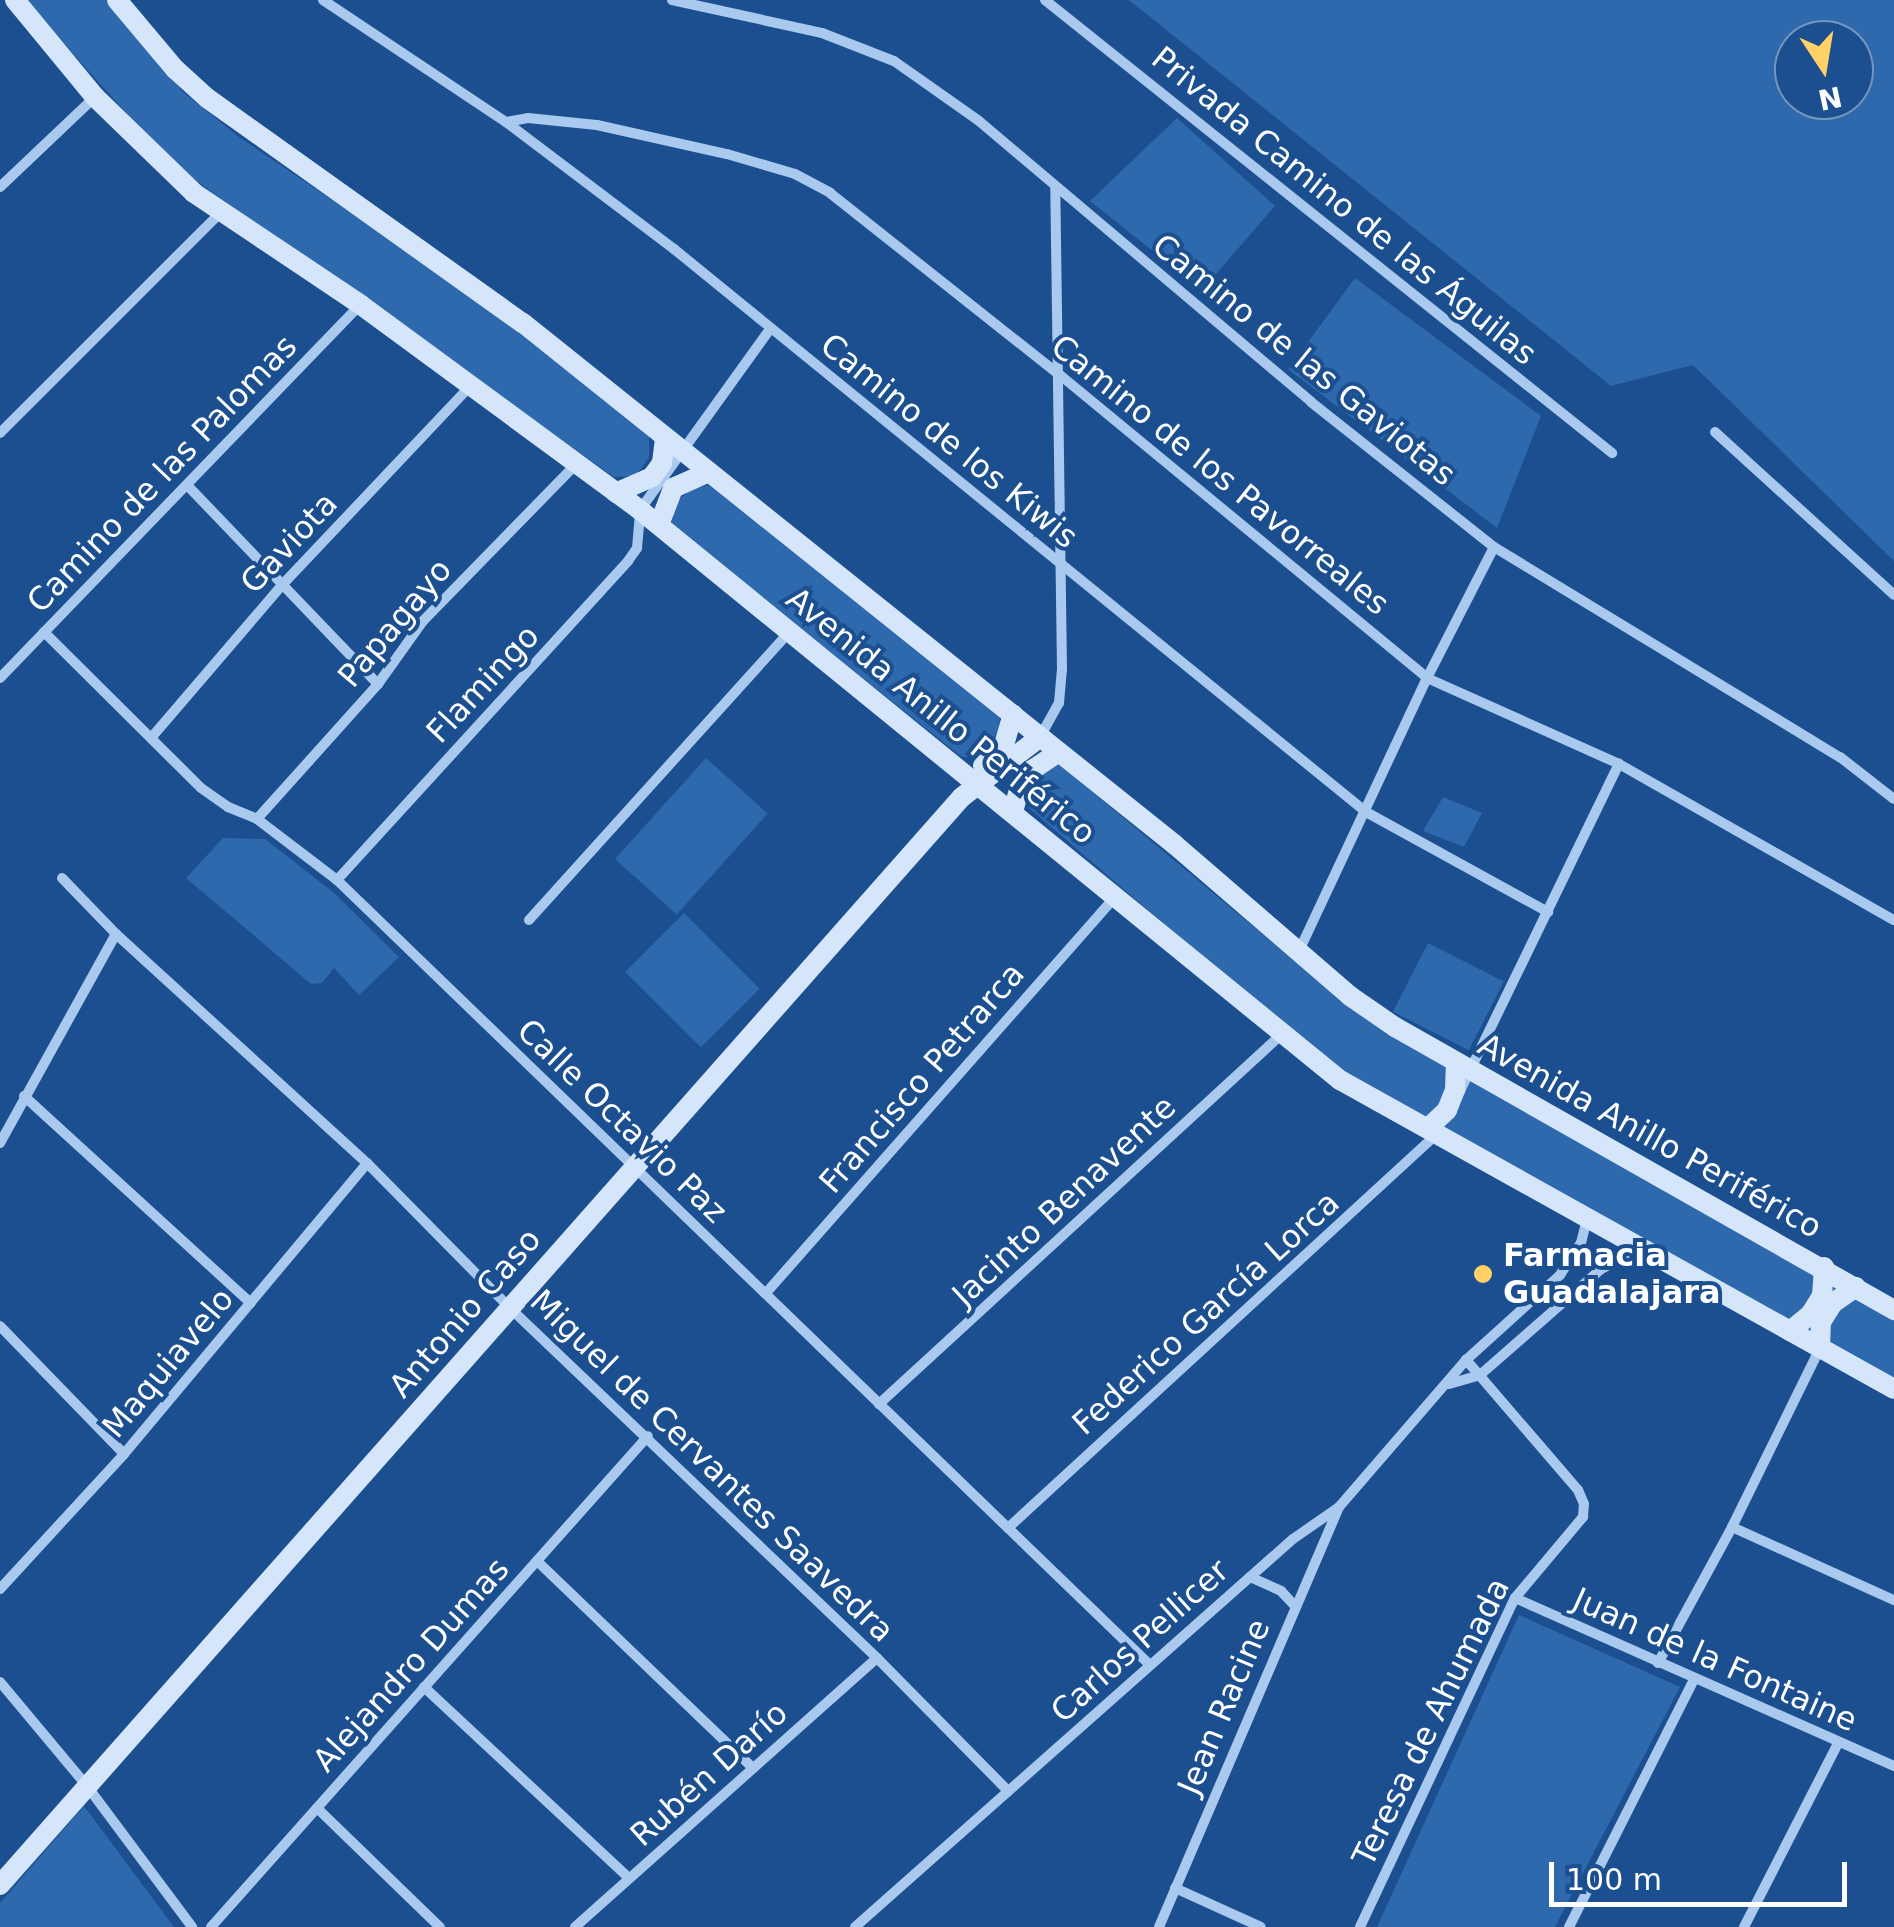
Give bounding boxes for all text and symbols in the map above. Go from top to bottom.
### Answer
north arrow [1774,20,1874,120]
street label: Privada Camino de las Águilas [1144,39,1544,373]
text: N [1815,79,1845,116]
street label: Camino de las Gaviotas [1145,226,1463,494]
street label: Camino de los Kiwis [813,326,1085,556]
street label: Camino de las Palomas [19,327,305,621]
street label: Camino de los Pavorreales [1044,327,1396,623]
street label: Gaviota [233,485,345,601]
street label: Papagayo [330,551,460,695]
street label: Avenida Anillo Periférico [779,579,1103,853]
street label: Flamingo [419,617,547,751]
street label: Francisco Petrarca [812,955,1032,1201]
street label: Calle Octavio Paz [509,1011,735,1231]
street label: Avenida Anillo Periférico [1472,1026,1828,1246]
street label: Jacinto Benavente [945,1088,1183,1314]
street label: Federico García Lorca [1065,1183,1347,1443]
street label: Antonio Caso [381,1221,549,1405]
place label: Farmacia Guadalajara [1503,1237,1721,1312]
marker: Farmacia Guadalajara [1472,1263,1494,1285]
street label: Maquiavelo [94,1280,242,1446]
street label: Miguel de Cervantes Saavedra [522,1282,902,1650]
street label: Alejandro Dumas [305,1550,517,1780]
street label: Carlos Pellicer [1043,1551,1237,1731]
street label: Teresa de Ahumada [1345,1572,1517,1872]
street label: Juan de la Fontaine [1567,1580,1863,1740]
street label: Jean Racine [1170,1614,1278,1800]
street label: Rubén Darío [623,1694,795,1854]
scale bar [1554,1842,1852,1904]
text: 100 m [1566,1862,1662,1897]

